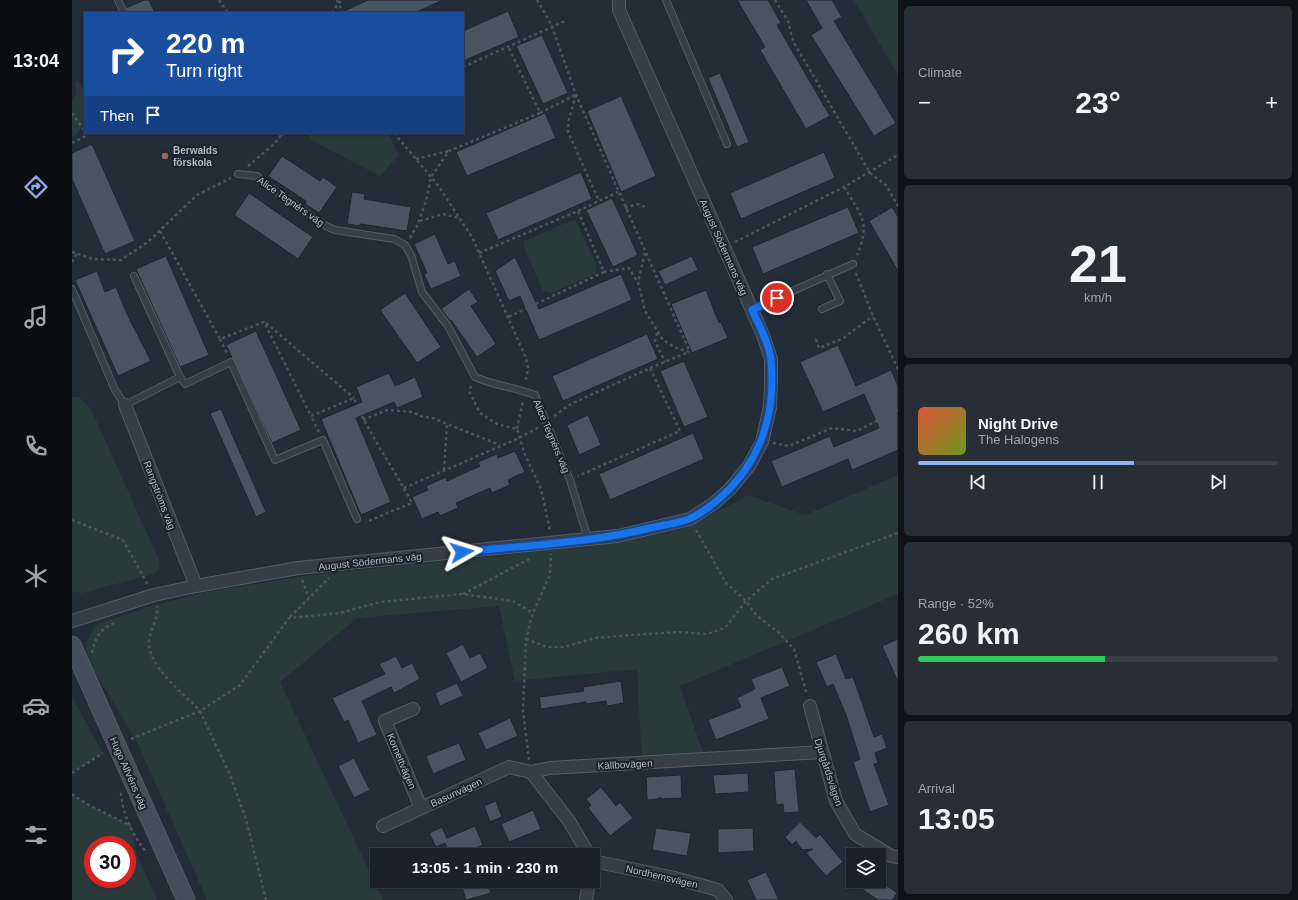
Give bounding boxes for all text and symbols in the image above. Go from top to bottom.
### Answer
icon: right [100,28,152,80]
text: 220 m [166,28,245,59]
text: 13:04 [13,51,59,71]
text: Turn right [166,61,242,81]
text: Climate [918,65,962,80]
text: 23° [1075,86,1121,119]
text: − [918,90,931,115]
text: + [1265,90,1278,115]
icon: arrive [142,104,164,126]
text: Then [100,107,134,124]
place label: Berwalds förskola [173,145,218,168]
marker: Berwalds förskola [160,151,170,161]
icon: directions [22,173,50,201]
street label: Alice Tegnérs väg [255,174,326,228]
street label: August Södermans väg [697,197,750,297]
text: 21 [1069,235,1127,293]
pin [760,281,794,315]
icon: arrive [766,287,788,309]
text: km/h [1084,290,1112,305]
icon: music [22,303,50,331]
street label: Alice Tegnérs väg [531,398,572,475]
text: Night Drive [978,415,1058,432]
icon: phone [22,432,50,460]
text: The Halogens [978,432,1059,447]
street label: Rangströms väg [141,459,178,531]
icon: previous [967,471,989,493]
icon: pause [1087,471,1109,493]
icon: next [1207,471,1229,493]
position arrow [441,531,483,573]
street label: August Södermans väg [318,551,422,572]
icon: climate [22,562,50,590]
text: Range · 52% [918,596,994,611]
text: 260 km [918,617,1020,650]
icon: car [22,692,50,720]
street label: Kornettvägen [385,732,418,791]
street label: Hugo Alfvéns väg [108,735,149,811]
street label: Djurgårdsvägen [812,737,845,807]
street label: Källbovägen [597,758,653,771]
street label: Basunvägen [429,776,484,809]
text: Arrival [918,781,955,796]
text: 13:05 [918,802,995,835]
icon: filters [22,821,50,849]
speed limit sign: 30 [84,836,136,888]
map controls [846,848,886,888]
button: layers [846,848,886,888]
text: 13:05 · 1 min · 230 m [412,859,558,876]
street label: Nordhemsvägen [625,863,699,890]

